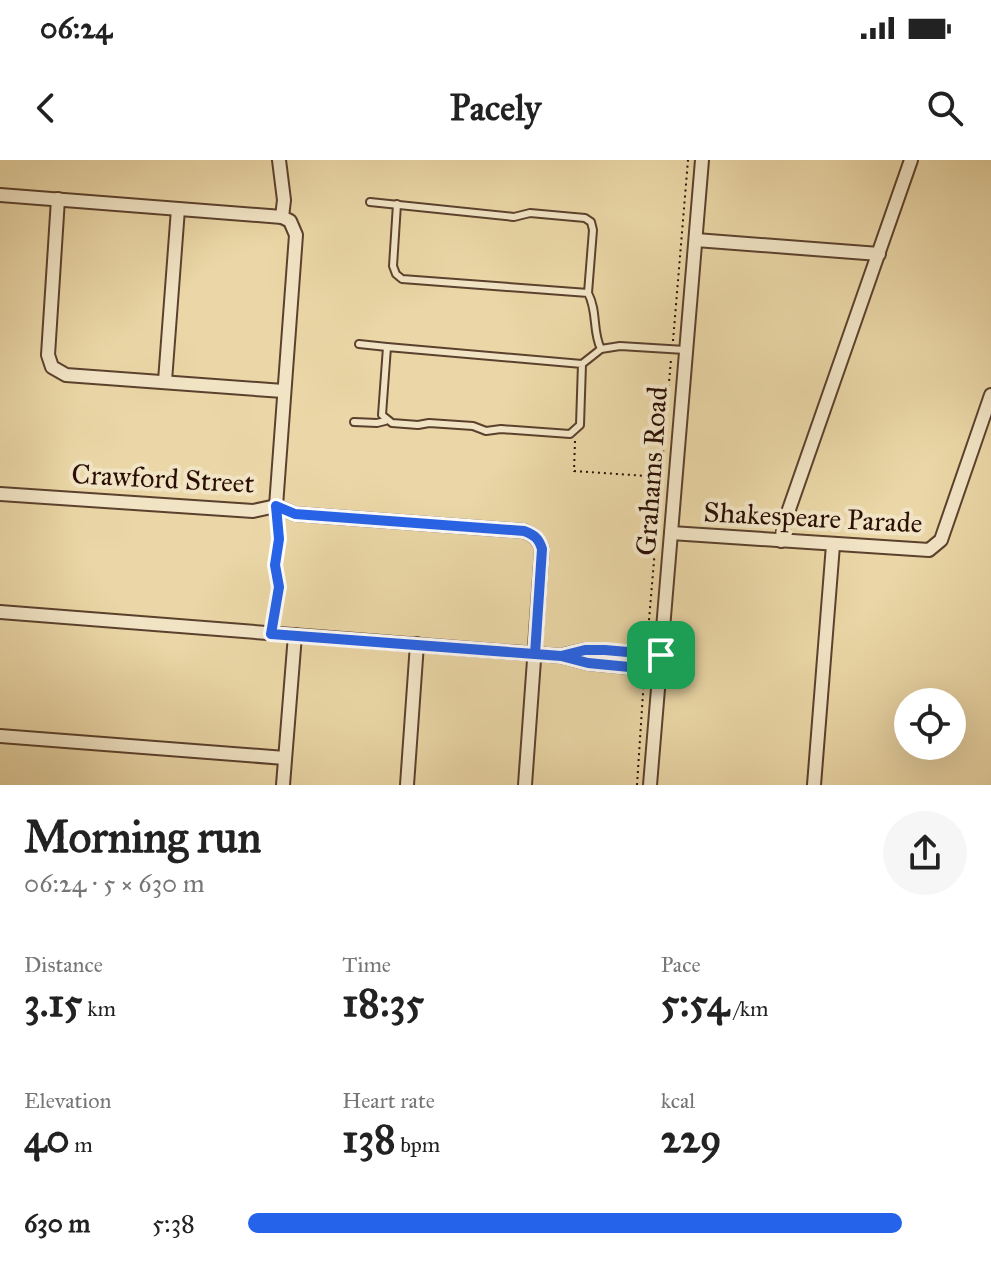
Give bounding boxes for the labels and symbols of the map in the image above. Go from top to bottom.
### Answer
street label: Grahams Road [628,385,675,557]
street label: Crawford Street [71,456,255,501]
street label: Shakespeare Parade [703,494,923,541]
pin [627,621,695,689]

